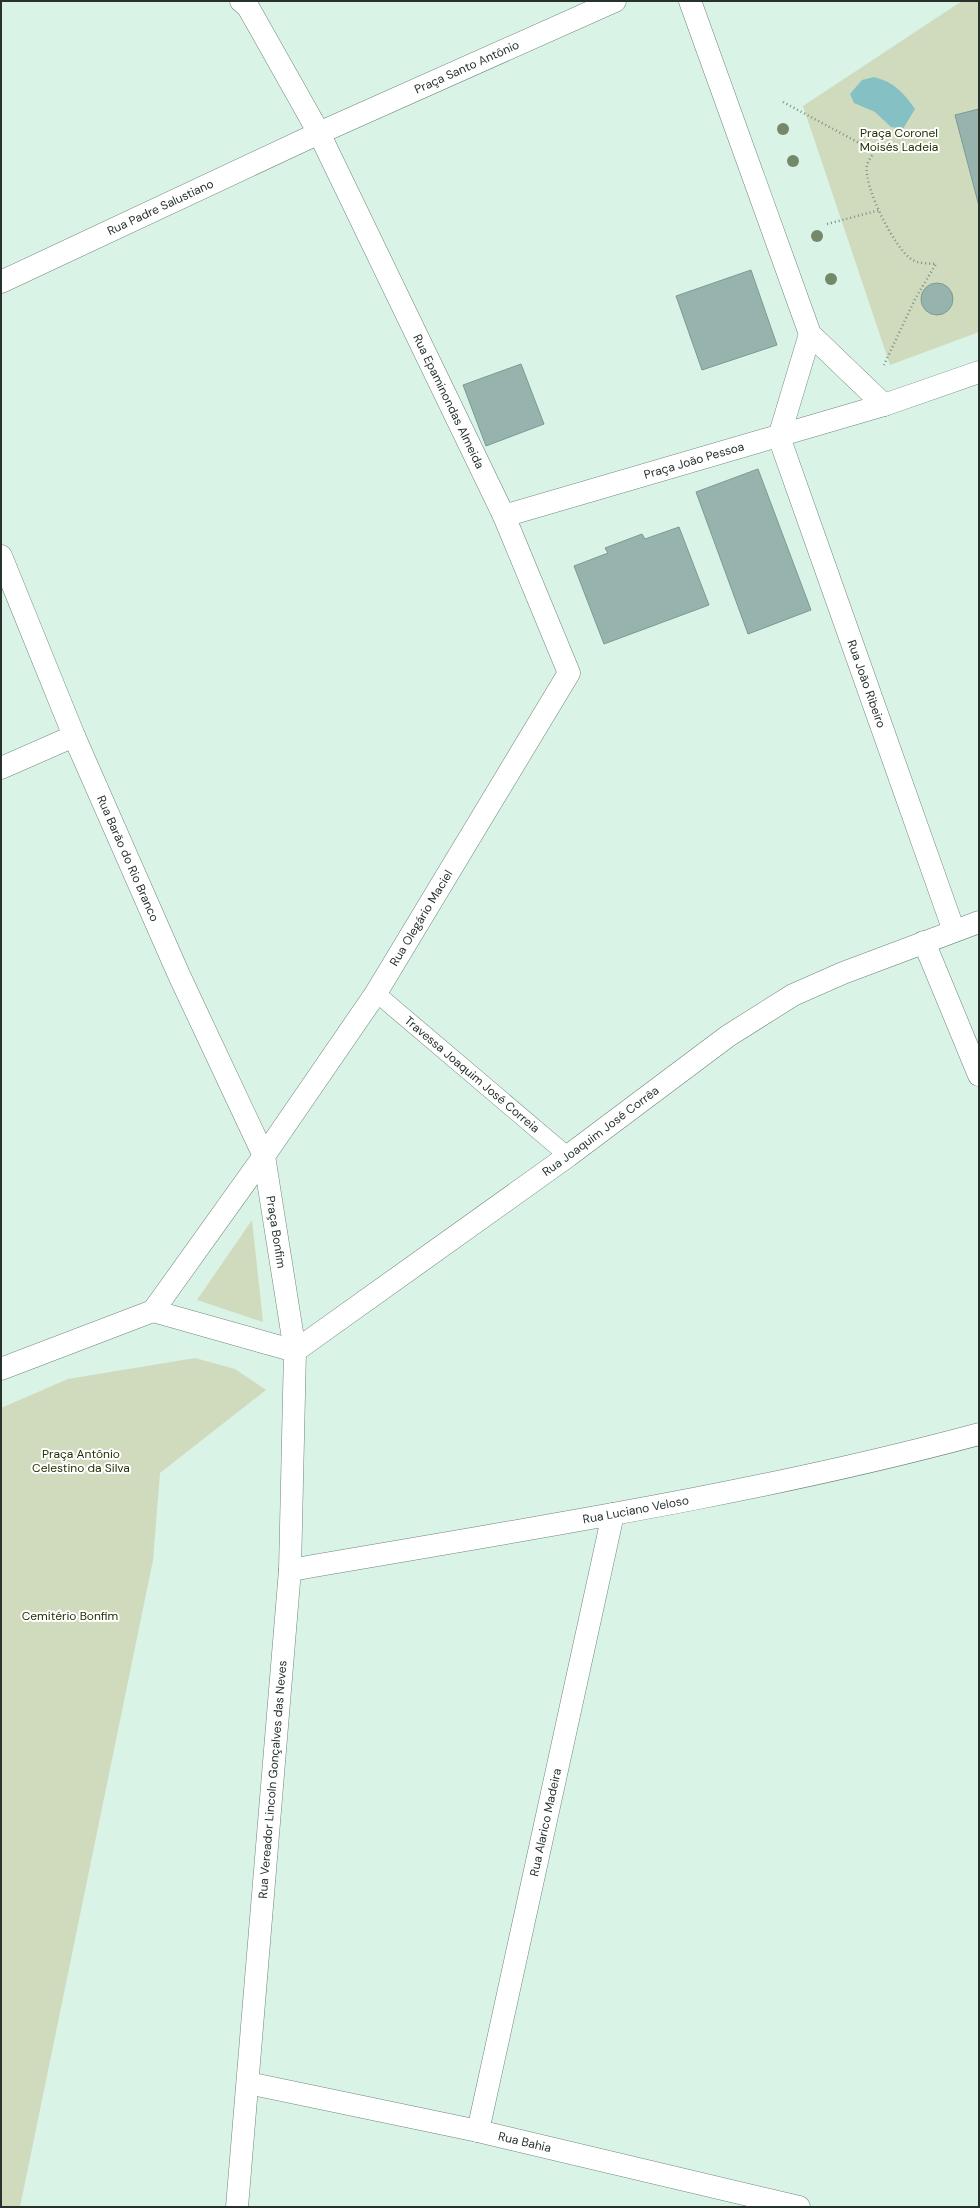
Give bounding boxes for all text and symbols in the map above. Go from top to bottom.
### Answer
street label: Praça Santo Antônio [412,37,522,97]
park label: Praça Coronel Moisés Ladeia [860,125,938,155]
street label: Rua Padre Salustiano [105,176,216,239]
street label: Rua Epaminondas Almeida [409,332,488,471]
street label: Praça João Pessoa [642,438,746,483]
street label: Rua João Ribeiro [844,638,889,730]
street label: Rua Barão do Rio Branco [93,793,163,924]
street label: Rua Olegário Maciel [386,867,456,969]
street label: Travessa Joaquim José Correia [401,1013,543,1136]
street label: Rua Joaquim José Corrêa [539,1083,662,1180]
street label: Praça Bonfim [262,1195,290,1269]
park label: Praça Antônio Celestino da Silva [32,1446,130,1476]
street label: Rua Luciano Veloso [581,1492,690,1527]
park label: Cemitério Bonfim [22,1608,118,1624]
street label: Rua Vereador Lincoln Gonçalves das Neves [255,1660,290,1899]
street label: Rua Alarico Madeira [526,1767,565,1878]
street label: Rua Bahia [497,2128,553,2156]

